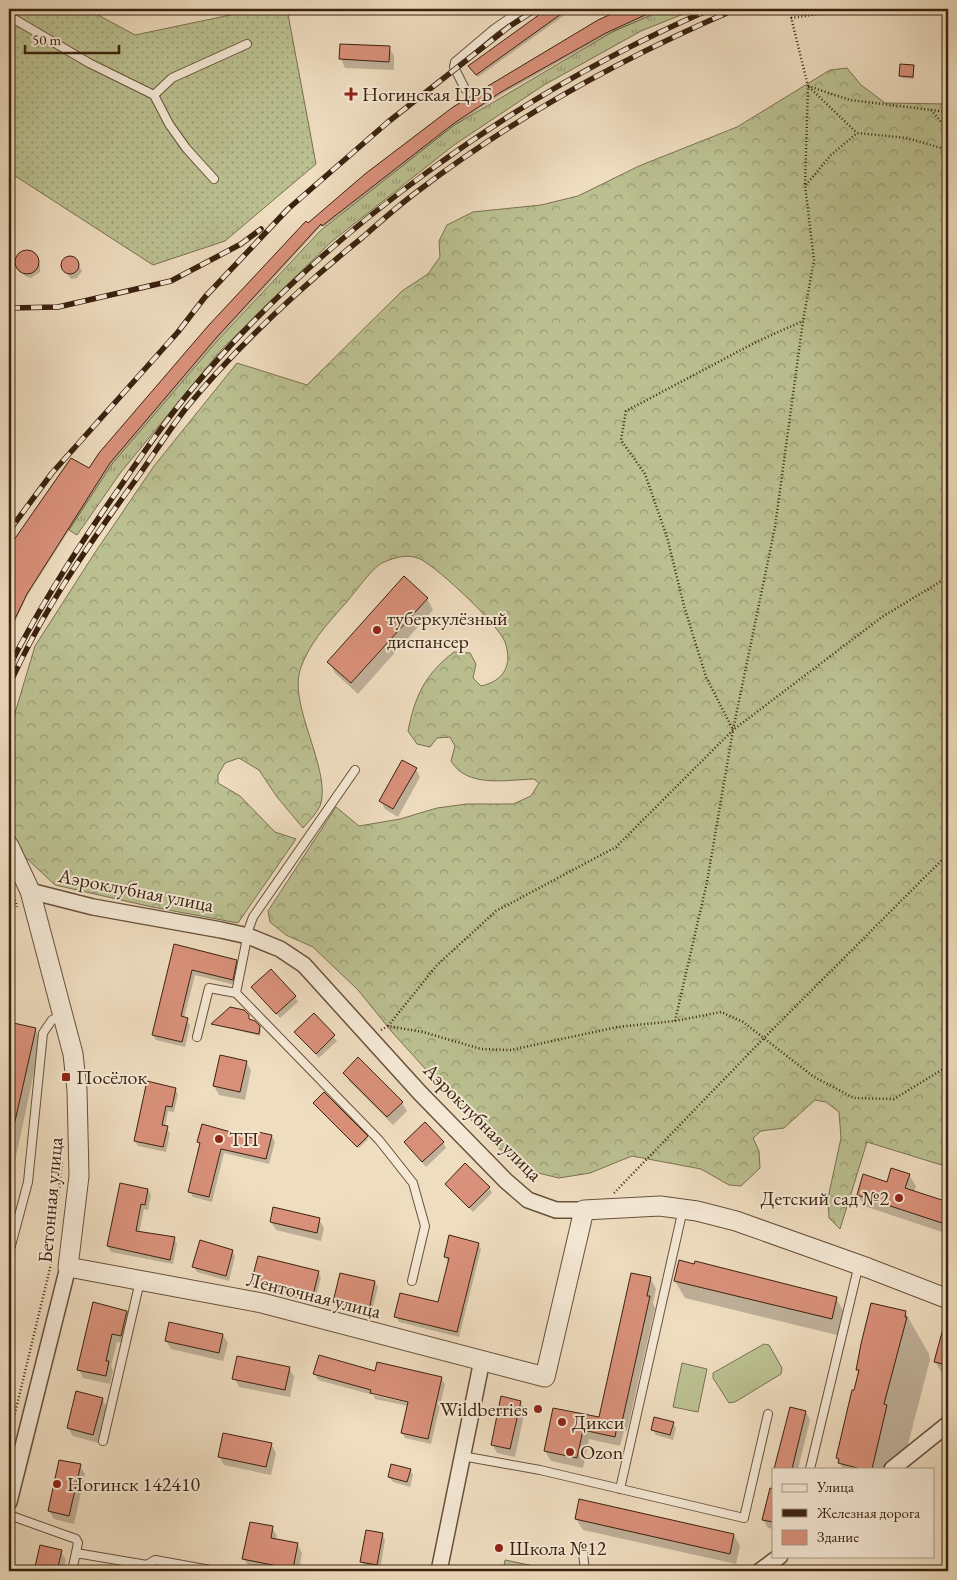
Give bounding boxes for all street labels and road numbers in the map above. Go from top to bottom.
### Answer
street label: Аэроклубная улица [55,862,216,918]
street label: Аэроклубная улица [417,1056,548,1187]
street label: Бетонная улица [32,1136,68,1264]
street label: Ленточная улица [244,1266,384,1324]

